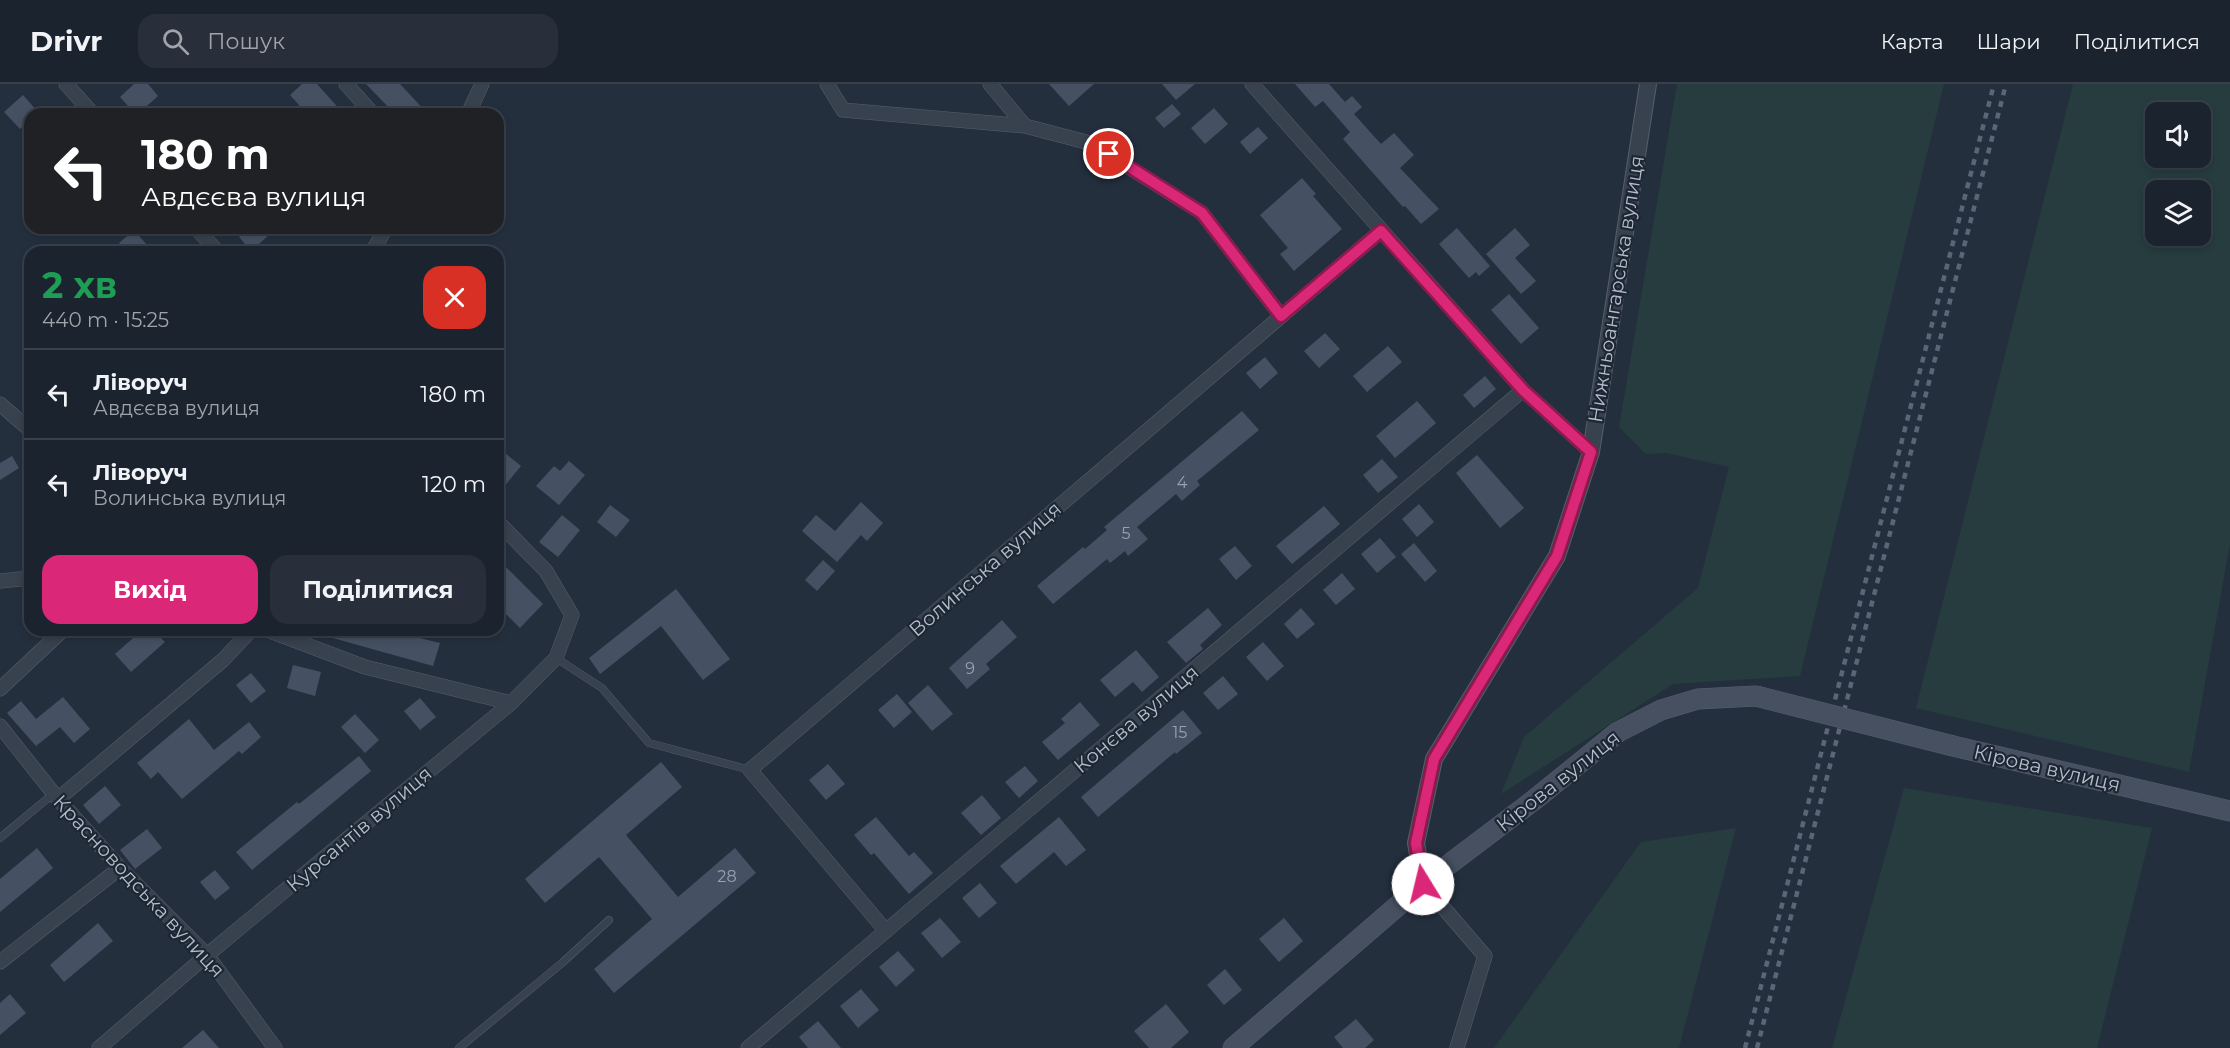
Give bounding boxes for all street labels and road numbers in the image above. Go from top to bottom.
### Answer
street label: Нижньоангарська вулиця [1583,154,1649,424]
street label: Волинська вулиця [904,496,1066,642]
street label: Конєва вулиця [1069,660,1203,778]
street label: Кірова вулиця [1492,725,1624,837]
street label: Кірова вулиця [1971,739,2123,797]
street label: Курсантів вулиця [281,761,437,897]
street label: Красноводська вулиця [48,790,230,982]

